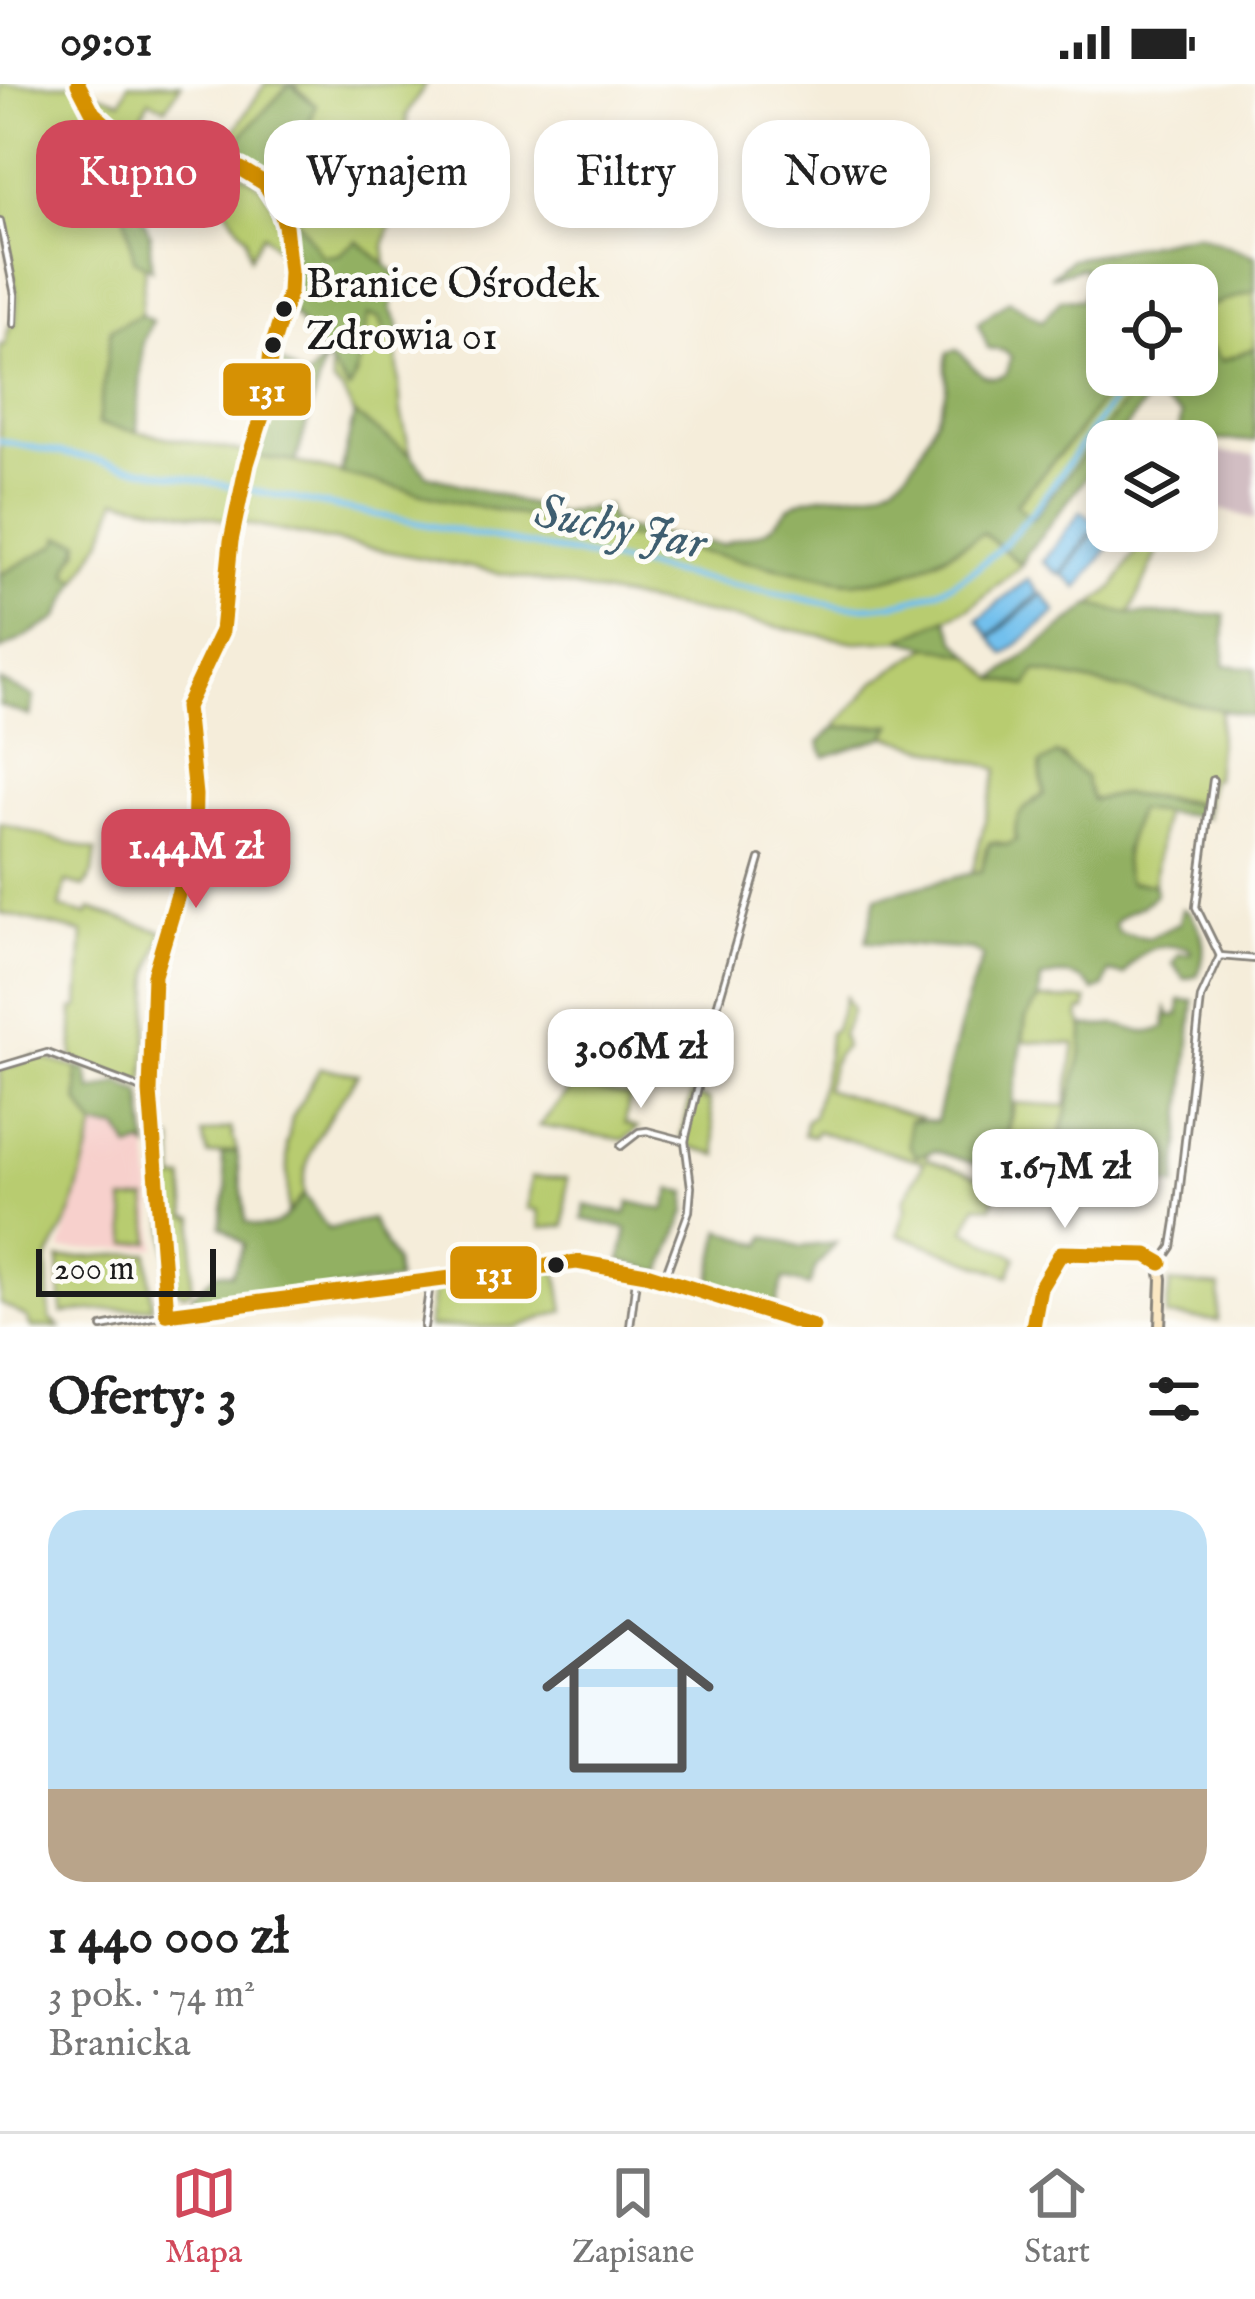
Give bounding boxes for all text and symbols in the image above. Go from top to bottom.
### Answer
text: 09:01 [60,14,152,71]
chip: Kupno [36,120,240,228]
chip: Wynajem [264,120,510,228]
chip: Filtry [534,120,718,228]
chip: Nowe [742,120,930,228]
place label: Branice Ośrodek Zdrowia 01 [306,259,600,364]
map controls [1086,264,1218,552]
button: locate [1086,264,1218,396]
marker: Branice Ośrodek Zdrowia 01 [273,298,295,320]
unlabelled marker [262,334,284,356]
line badge: 131 [221,361,313,418]
text: 131 [249,371,285,413]
button: layers [1086,420,1218,552]
water label: Suchy Jar [529,483,713,575]
pin: 1.44M zł [72,809,320,911]
text: 1.44M zł [128,823,264,872]
pin: 3.06M zł [517,1009,765,1111]
text: 3.06M zł [575,1023,707,1072]
pin: 1.67M zł [941,1129,1189,1231]
text: 1.67M zł [999,1143,1131,1192]
scale bar [36,1243,216,1296]
line badge: 131 [448,1244,539,1301]
text: 200 m [54,1249,135,1291]
text: 131 [476,1254,512,1296]
unlabelled marker [545,1254,567,1276]
icon: filters [1141,1366,1207,1432]
text: Oferty: 3 [48,1367,237,1432]
icon: home [520,1588,736,1804]
text: 1 440 000 zł [48,1906,288,1971]
text: 3 pok. · 74 m² [48,1971,255,2020]
text: Branicka [48,2020,191,2069]
tab: Mapa [165,2160,242,2274]
tab: Zapisane [572,2160,695,2274]
tab: Start [1024,2160,1090,2274]

